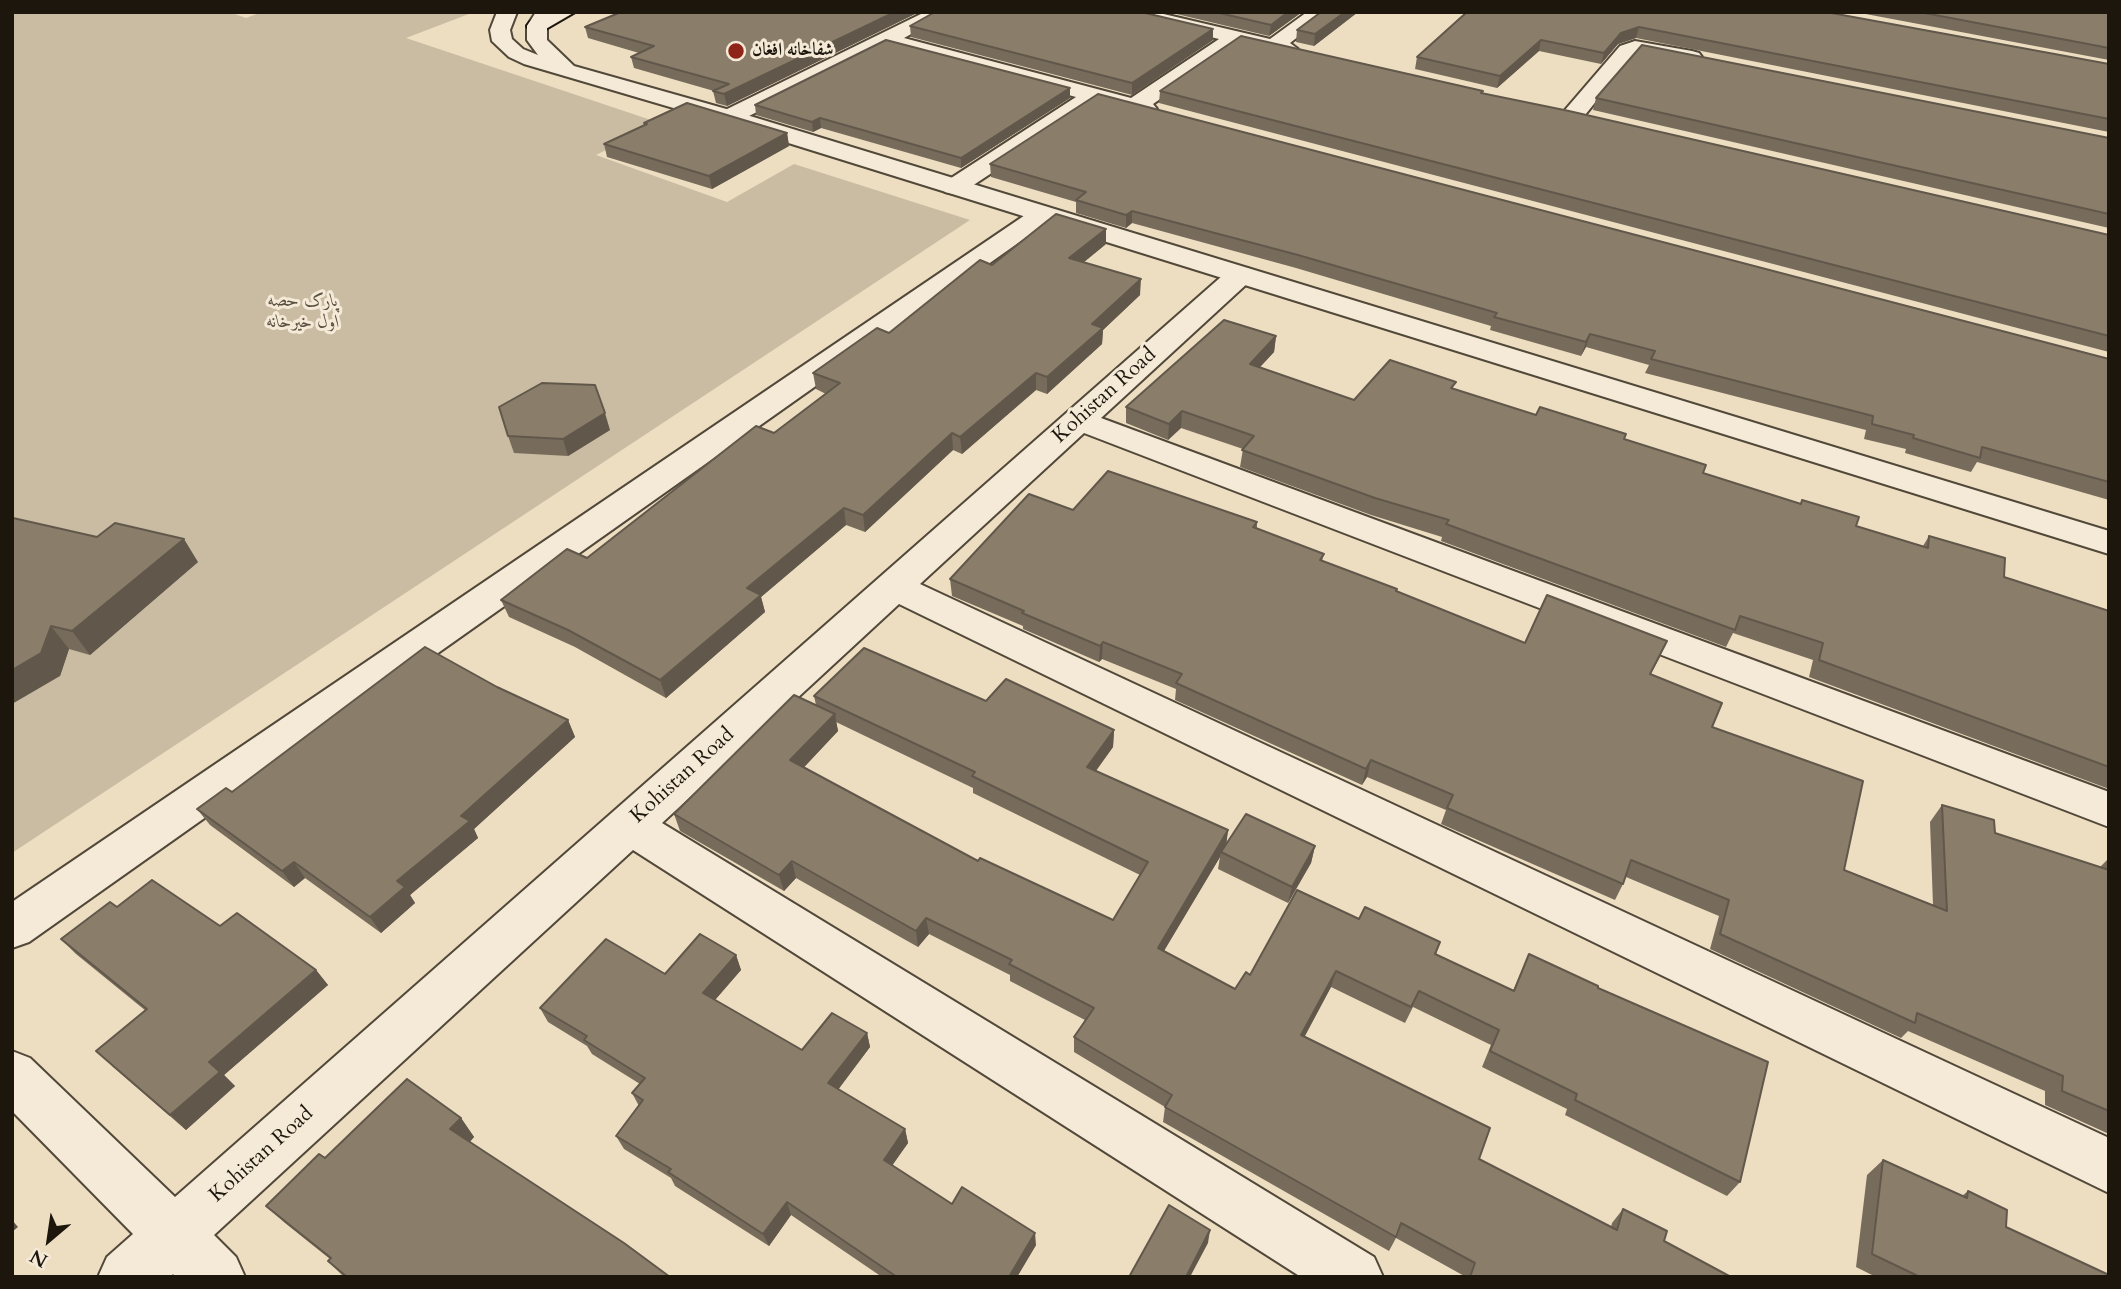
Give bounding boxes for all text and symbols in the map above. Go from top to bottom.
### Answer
place label: شفاخانه افغان [752,40,833,62]
marker: شفاخانه افغان [726,41,746,61]
park label: پارک حصه اول خیرخانه [266,291,340,334]
street label: Kohistan Road [1048,343,1162,449]
street label: Kohistan Road [626,723,740,829]
street label: Kohistan Road [205,1102,319,1208]
north arrow [14,1205,84,1275]
text: N [25,1243,52,1274]

